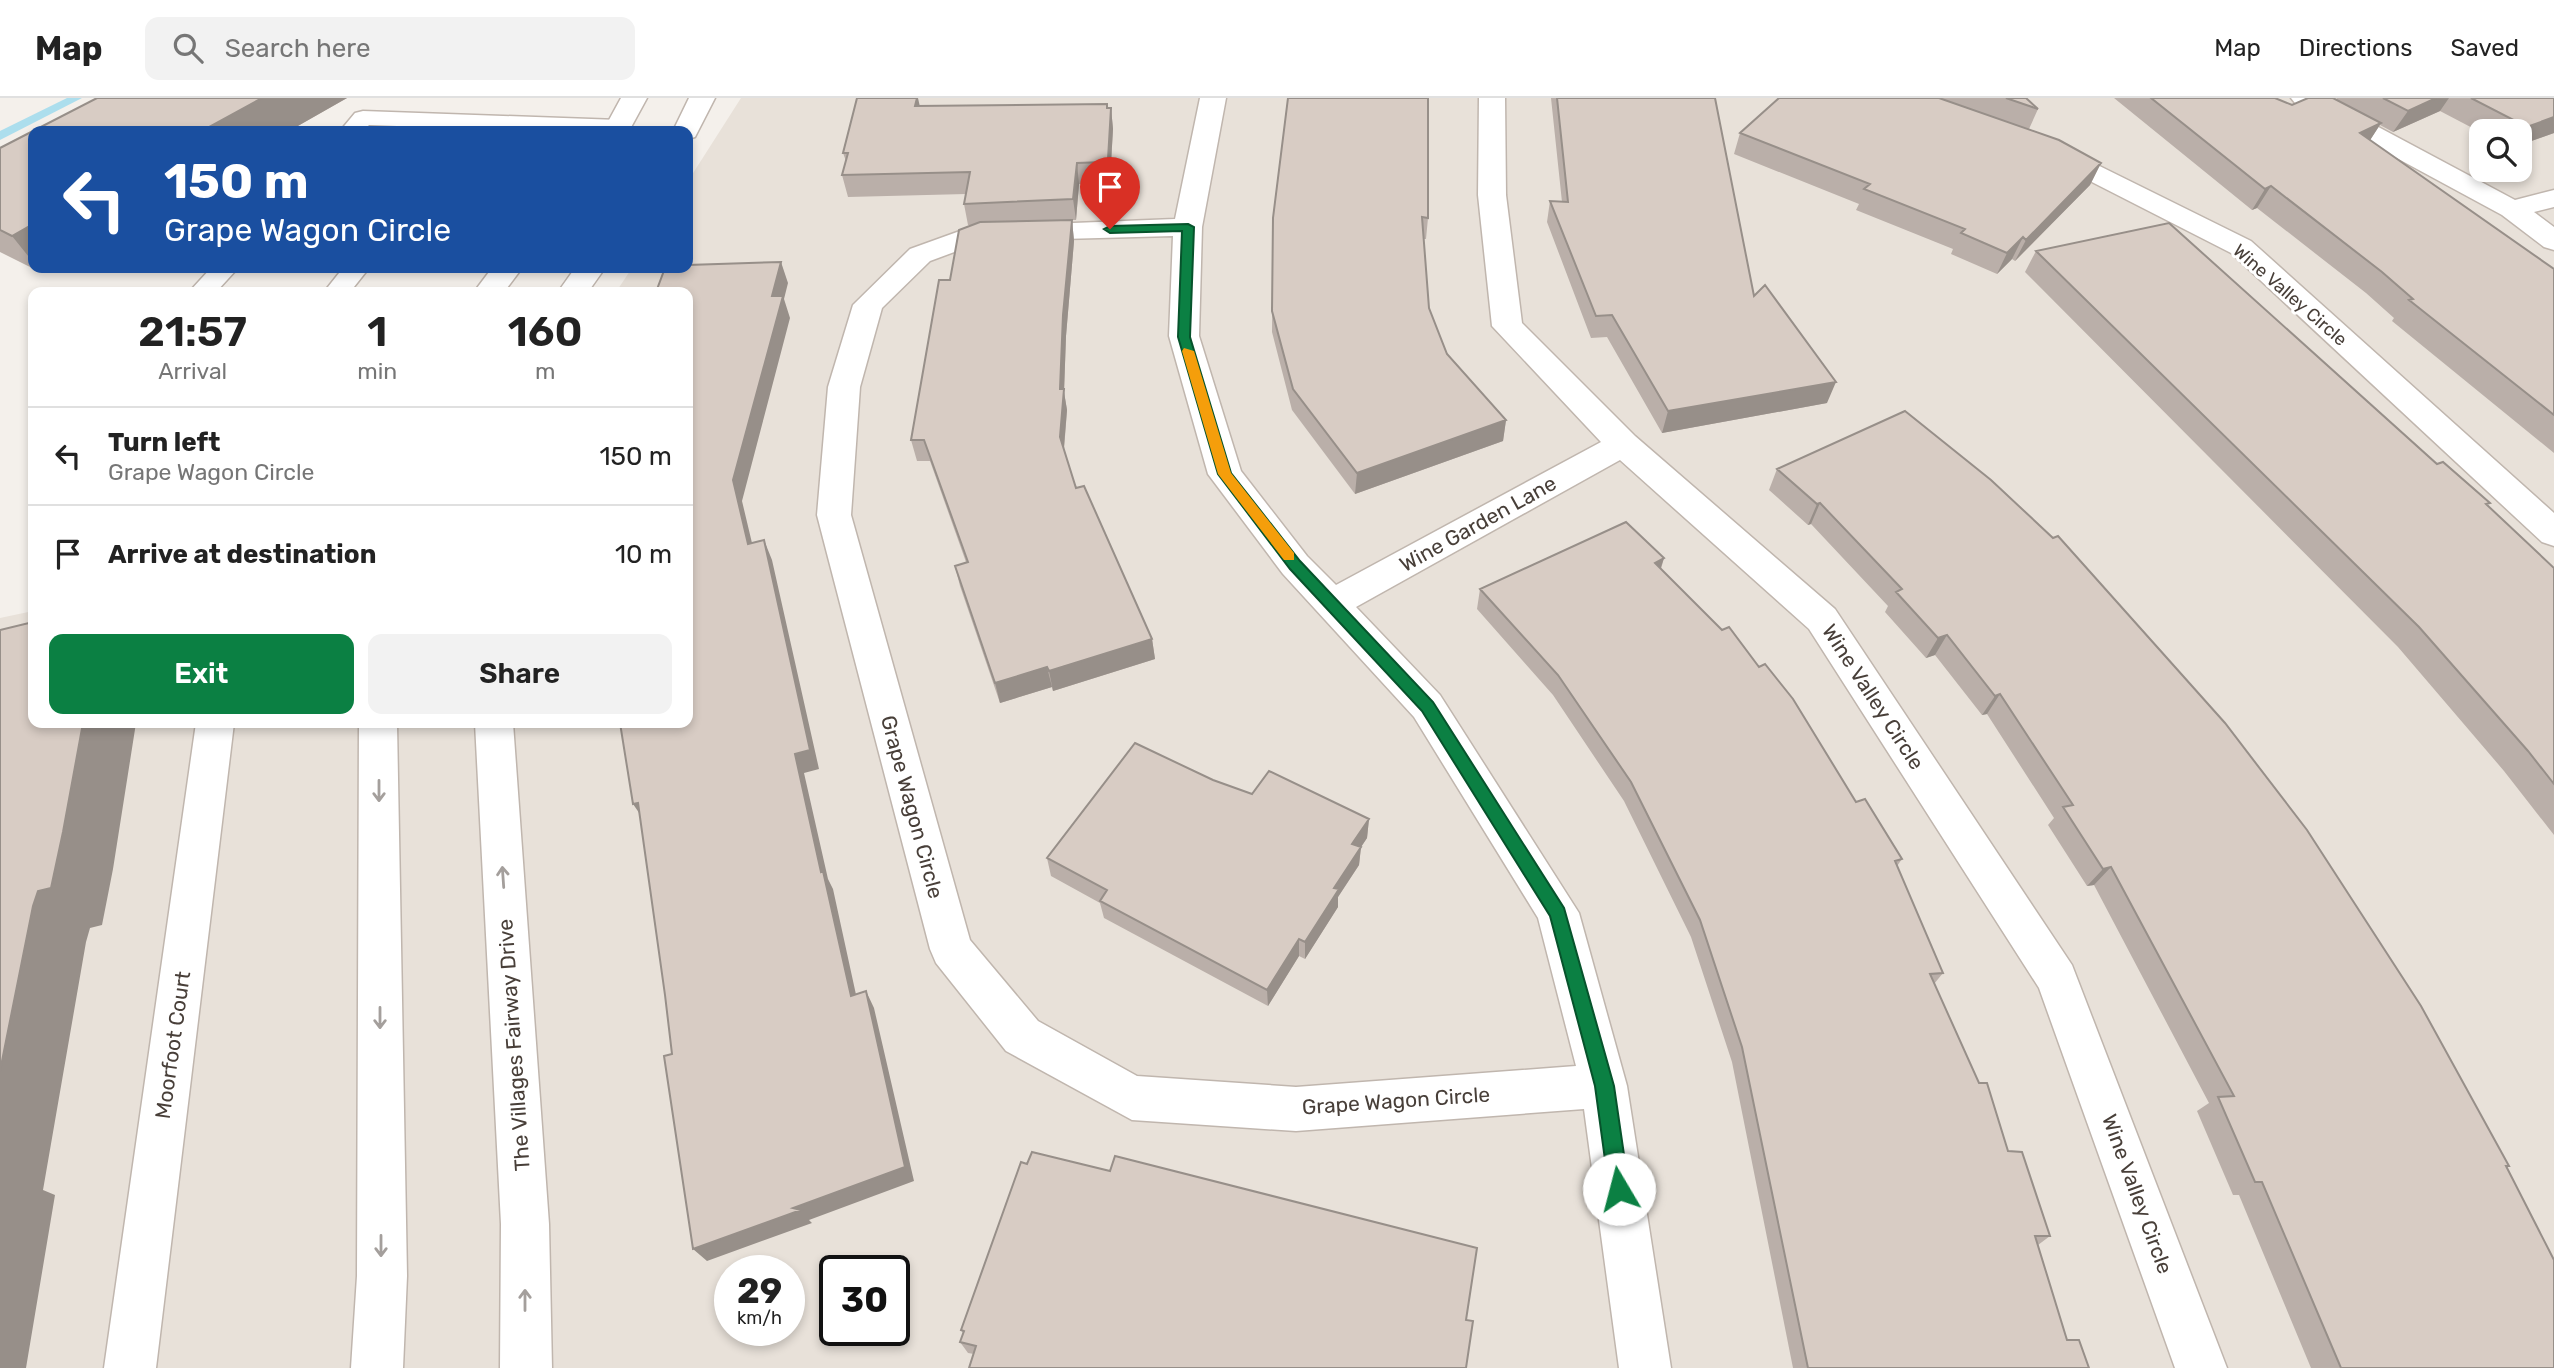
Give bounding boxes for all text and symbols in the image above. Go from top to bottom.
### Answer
search box [145,17,635,80]
text: Map [35,29,103,68]
icon: search [169,29,207,67]
text: Search here [225,33,370,64]
text: Map [2214,34,2261,62]
text: Directions [2299,34,2412,62]
text: Saved [2450,34,2519,62]
map controls [2469,119,2532,182]
button: search [2469,119,2532,182]
text: 150 m [164,152,309,210]
icon: left [49,154,140,245]
pin [1080,157,1140,229]
icon: arrive [1091,168,1129,206]
text: Grape Wagon Circle [164,211,451,249]
street label: Wine Valley Circle [2228,239,2352,351]
text: 21:57 [138,307,247,357]
text: 1 [367,307,387,357]
text: 160 [508,307,583,357]
text: Arrival [158,357,227,385]
text: min [357,357,397,385]
text: m [535,357,555,385]
text: Turn left [108,427,220,458]
icon: left [49,437,87,475]
text: 150 m [599,441,672,472]
text: Grape Wagon Circle [108,458,314,486]
street label: Wine Garden Lane [1395,470,1560,577]
icon: arrive [49,535,87,573]
text: Arrive at destination [108,539,376,570]
text: 10 m [615,539,672,570]
street label: Wine Valley Circle [1817,619,1930,774]
button: Exit [49,634,354,714]
button: Share [368,634,672,714]
street label: Grape Wagon Circle [876,713,949,901]
one-way arrow [372,779,385,802]
one-way arrow [497,866,510,889]
street label: The Villages Fairway Drive [492,918,535,1172]
street label: Moorfoot Court [150,969,195,1120]
one-way arrow [373,1007,387,1030]
street label: Grape Wagon Circle [1301,1081,1491,1120]
street label: Wine Valley Circle [2097,1111,2178,1277]
position arrow [1582,1152,1656,1226]
one-way arrow [375,1234,388,1257]
speed limit sign: 30 [819,1255,910,1346]
text: 29 [737,1270,782,1312]
one-way arrow [519,1289,532,1312]
text: km/h [737,1307,782,1329]

